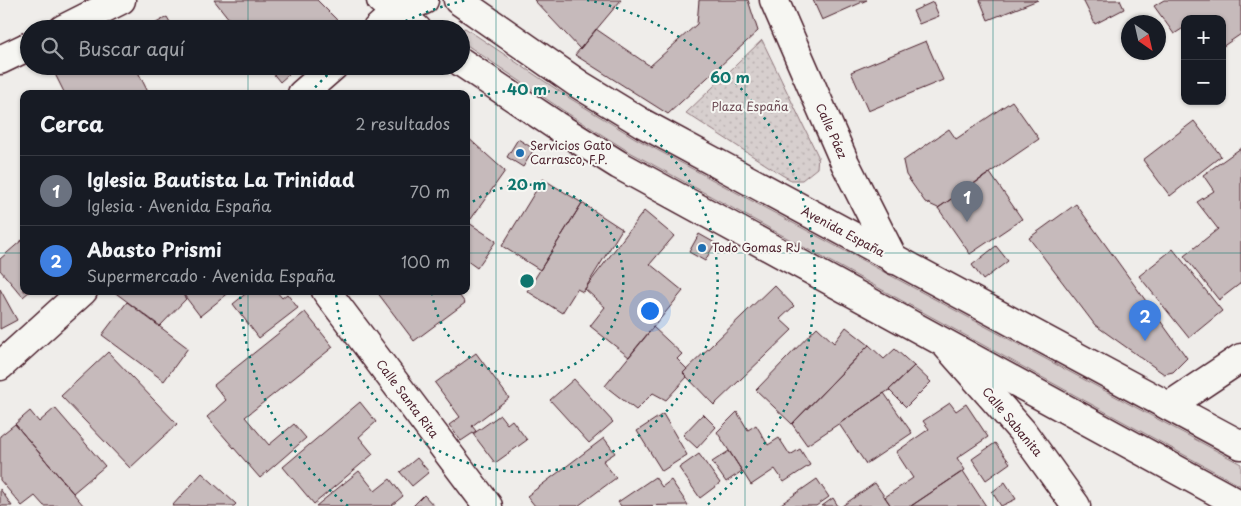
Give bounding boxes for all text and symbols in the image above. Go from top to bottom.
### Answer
north arrow [1121,15,1166,60]
map controls [1181,15,1226,105]
button: + [1181,15,1226,60]
search box [20,20,470,75]
icon: search [38,34,66,62]
text: Buscar aquí [78,34,185,62]
button: − [1181,60,1226,105]
text: 60 m [710,65,750,88]
text: 40 m [507,77,547,100]
park label: Plaza España [711,97,789,115]
street label: Calle Páez [812,100,852,162]
text: Cerca [40,107,104,139]
text: 2 resultados [356,111,450,135]
place label: Servicios Gato Carrasco, F.P. [530,136,612,168]
marker: Servicios Gato Carrasco, F.P. [514,147,526,159]
text: Iglesia Bautista La Trinidad [87,165,355,193]
text: 20 m [508,172,546,195]
text: 1 [52,179,60,203]
text: 70 m [410,179,450,203]
pin: 1 [951,181,983,222]
text: Iglesia · Avenida España [87,193,271,217]
street label: Avenida España [798,201,889,261]
text: Abasto Prismi [87,235,222,263]
place label: Todo Gomas RJ [712,238,801,256]
marker: Todo Gomas RJ [696,242,708,254]
text: 2 [50,249,62,273]
text: 100 m [401,249,450,273]
text: Supermercado · Avenida España [87,263,335,287]
centre of rings [518,272,536,290]
your location [637,298,663,324]
pin: 2 [1129,300,1161,341]
street label: Calle Santa Rita [372,355,444,442]
street label: Calle Sabanita [978,383,1047,460]

